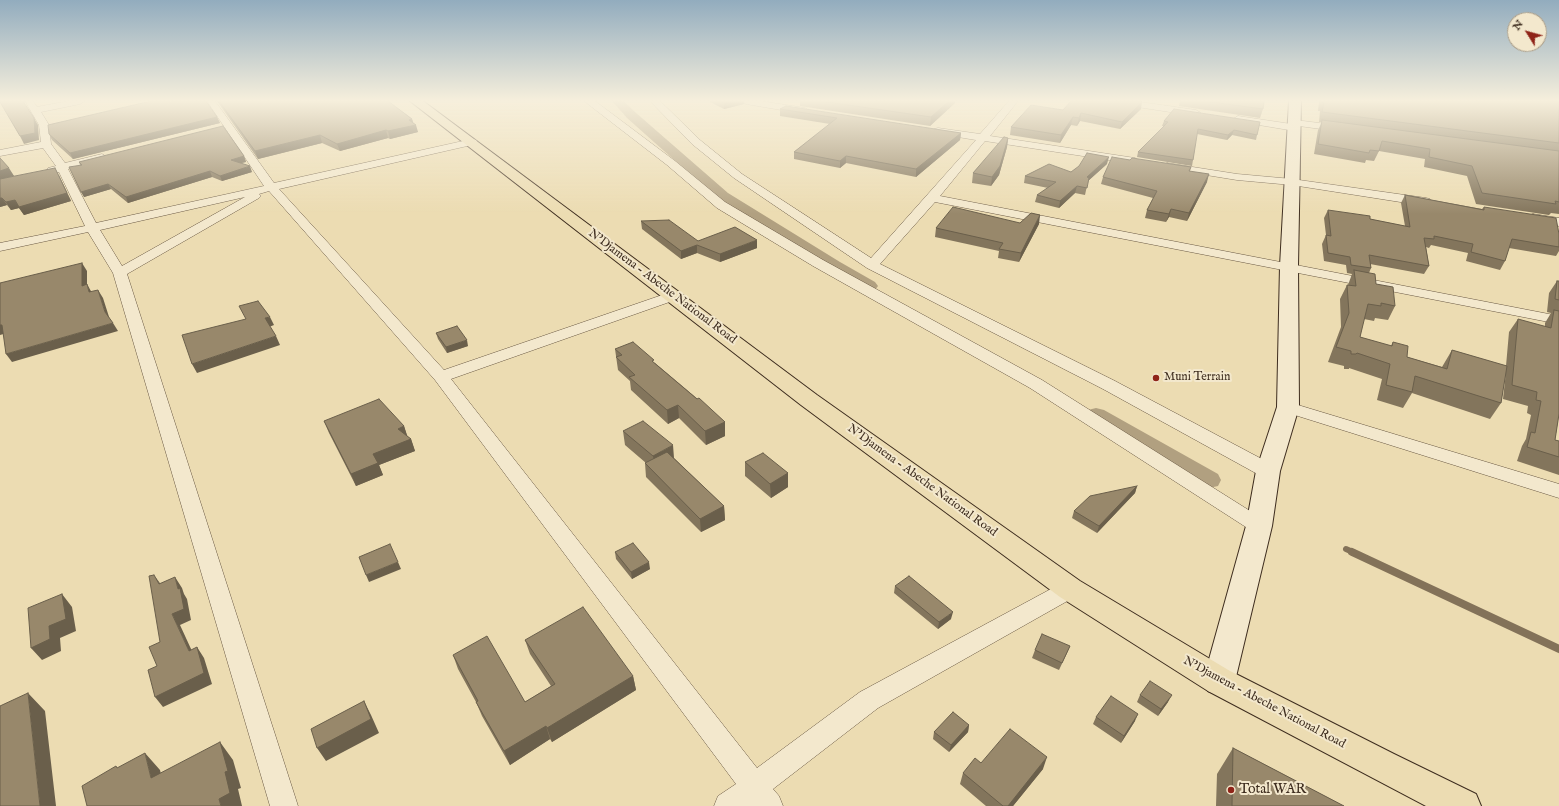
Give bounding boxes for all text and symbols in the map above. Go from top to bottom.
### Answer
north arrow [1507,12,1547,52]
text: N [1510,17,1527,33]
street label: N'Djamena - Abeche National Road [585,227,739,347]
place label: Muni Terrain [1164,371,1230,385]
marker: Muni Terrain [1151,373,1161,383]
street label: N'Djamena - Abeche National Road [844,422,1000,540]
street label: N'Djamena - Abeche National Road [1180,654,1348,752]
place label: Total WAR [1239,782,1306,798]
marker: Total WAR [1226,785,1236,795]

